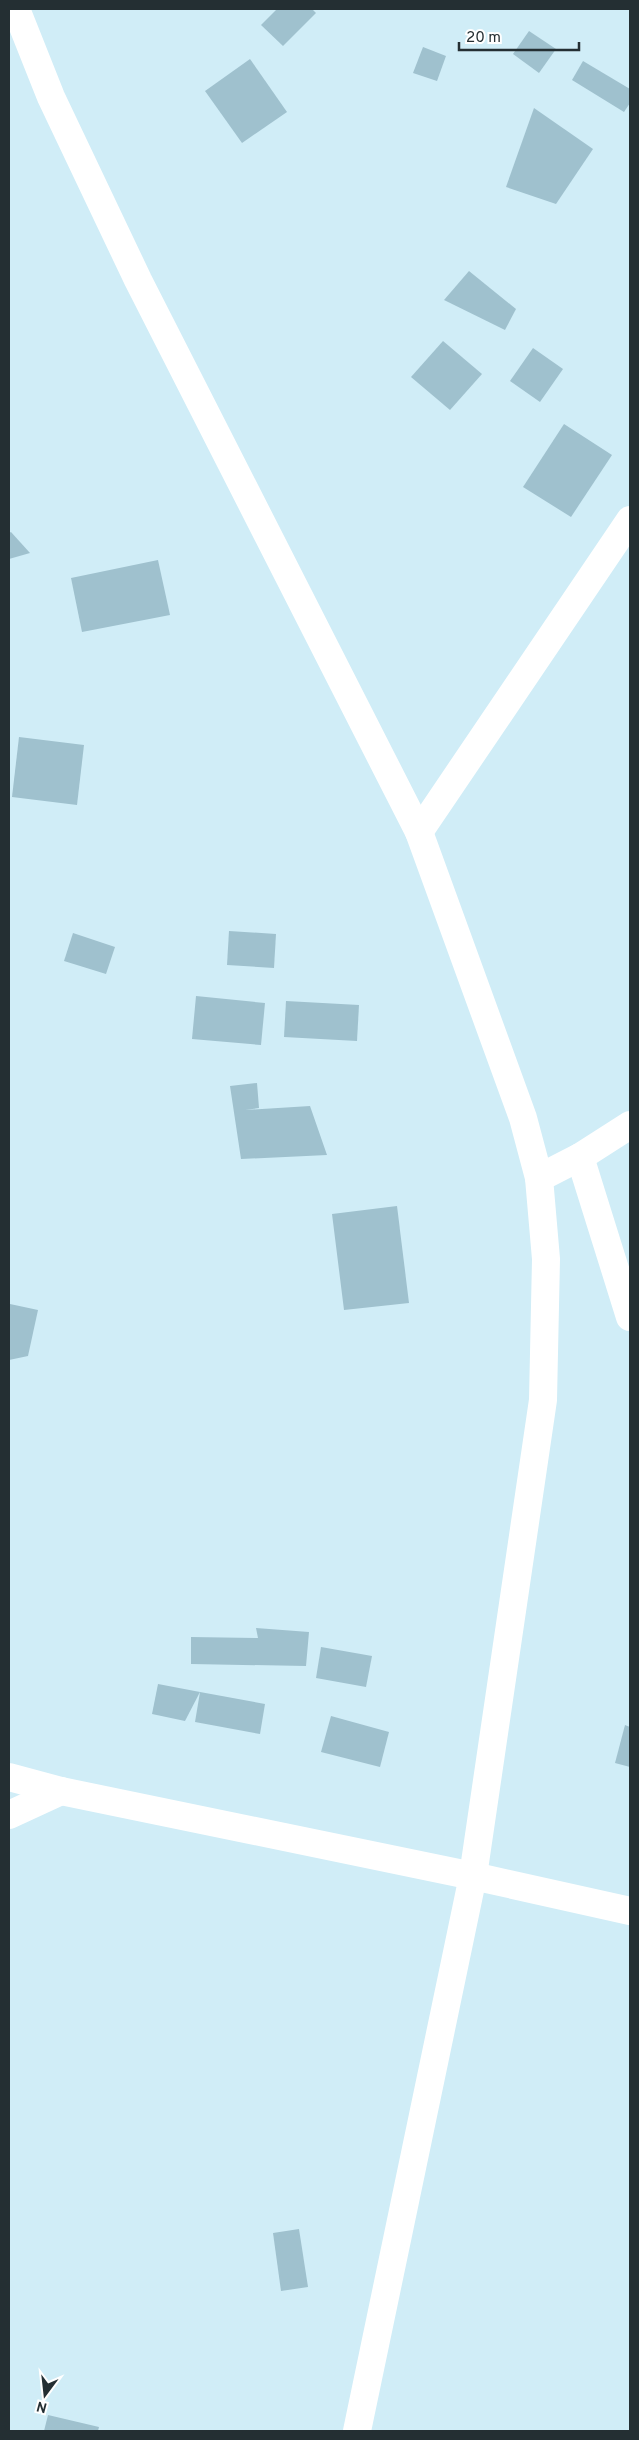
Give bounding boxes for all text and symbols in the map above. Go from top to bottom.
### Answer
scale bar [459,20,579,52]
text: 20 m [466,29,501,48]
north arrow [20,2370,70,2420]
text: N [35,2397,49,2416]

